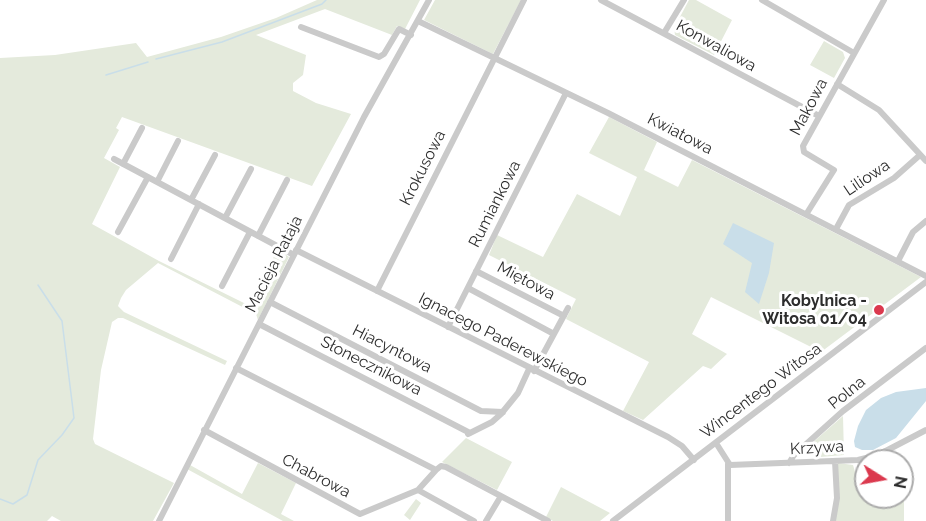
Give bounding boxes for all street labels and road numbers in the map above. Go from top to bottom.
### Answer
street label: Konwaliowa [673,16,759,76]
street label: Makowa [786,75,832,139]
street label: Kwiatowa [644,109,716,159]
street label: Krokusowa [396,127,450,209]
street label: Liliowa [840,156,894,200]
street label: Rumiankowa [465,157,525,251]
street label: Macieja Rataja [241,212,307,316]
street label: Miętowa [494,258,558,304]
street label: Ignacego Paderewskiego [415,289,591,391]
street label: Hiacyntowa [349,321,435,377]
street label: Słonecznikowa [317,332,425,400]
street label: Wincentego Witosa [697,339,825,443]
street label: Polna [825,372,869,414]
street label: Krzywa [790,437,844,459]
street label: Chabrowa [278,450,354,502]

